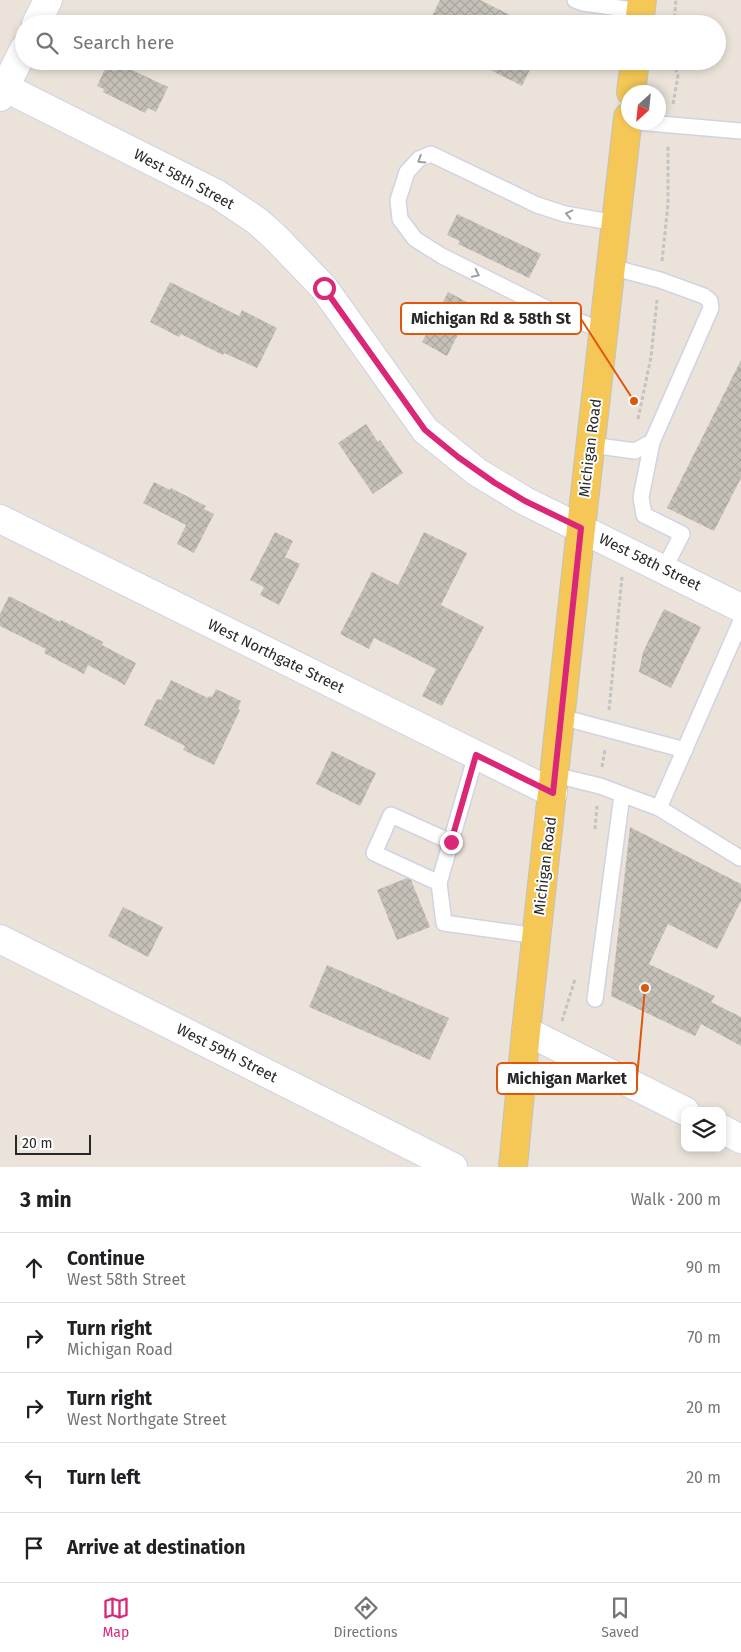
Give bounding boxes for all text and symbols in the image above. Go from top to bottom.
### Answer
search box [15,15,726,70]
icon: search [33,29,61,57]
text: Search here [73,31,174,54]
north arrow [621,85,666,130]
street label: West 58th Street [131,145,238,213]
one-way arrow [417,154,426,164]
one-way arrow [564,209,573,220]
one-way arrow [471,267,480,278]
route start [313,277,336,300]
callout: Michigan Rd & 58th St [401,303,581,334]
text: Michigan Rd & 58th St [411,309,572,328]
street label: Michigan Road [575,398,605,498]
street label: West 58th Street [596,529,705,595]
street label: West Northgate Street [205,615,348,697]
street label: Michigan Road [530,816,560,916]
route end [440,831,463,854]
street label: West 59th Street [174,1020,281,1086]
callout: Michigan Market [497,1063,637,1094]
text: Michigan Market [507,1069,628,1088]
map controls [681,1107,726,1152]
button: layers [681,1107,726,1152]
scale bar [15,1132,91,1155]
text: 20 m [22,1135,52,1152]
text: 3 min [20,1187,72,1213]
text: Walk · 200 m [631,1190,721,1209]
text: Continue [67,1247,145,1270]
icon: ahead [20,1254,48,1282]
text: 90 m [686,1258,721,1277]
text: West 58th Street [67,1270,186,1289]
text: Turn right [67,1317,152,1340]
icon: right [20,1324,48,1352]
text: 70 m [687,1328,721,1347]
text: Michigan Road [67,1340,173,1359]
text: Turn right [67,1387,152,1410]
icon: right [20,1394,48,1422]
text: 20 m [686,1398,721,1417]
text: West Northgate Street [67,1410,227,1429]
icon: left [20,1464,48,1492]
text: Turn left [67,1466,141,1489]
text: 20 m [686,1468,721,1487]
icon: arrive [20,1534,48,1562]
text: Arrive at destination [67,1536,246,1559]
tab: Map [102,1594,130,1641]
tab: Directions [333,1594,398,1641]
tab: Saved [601,1594,639,1641]

